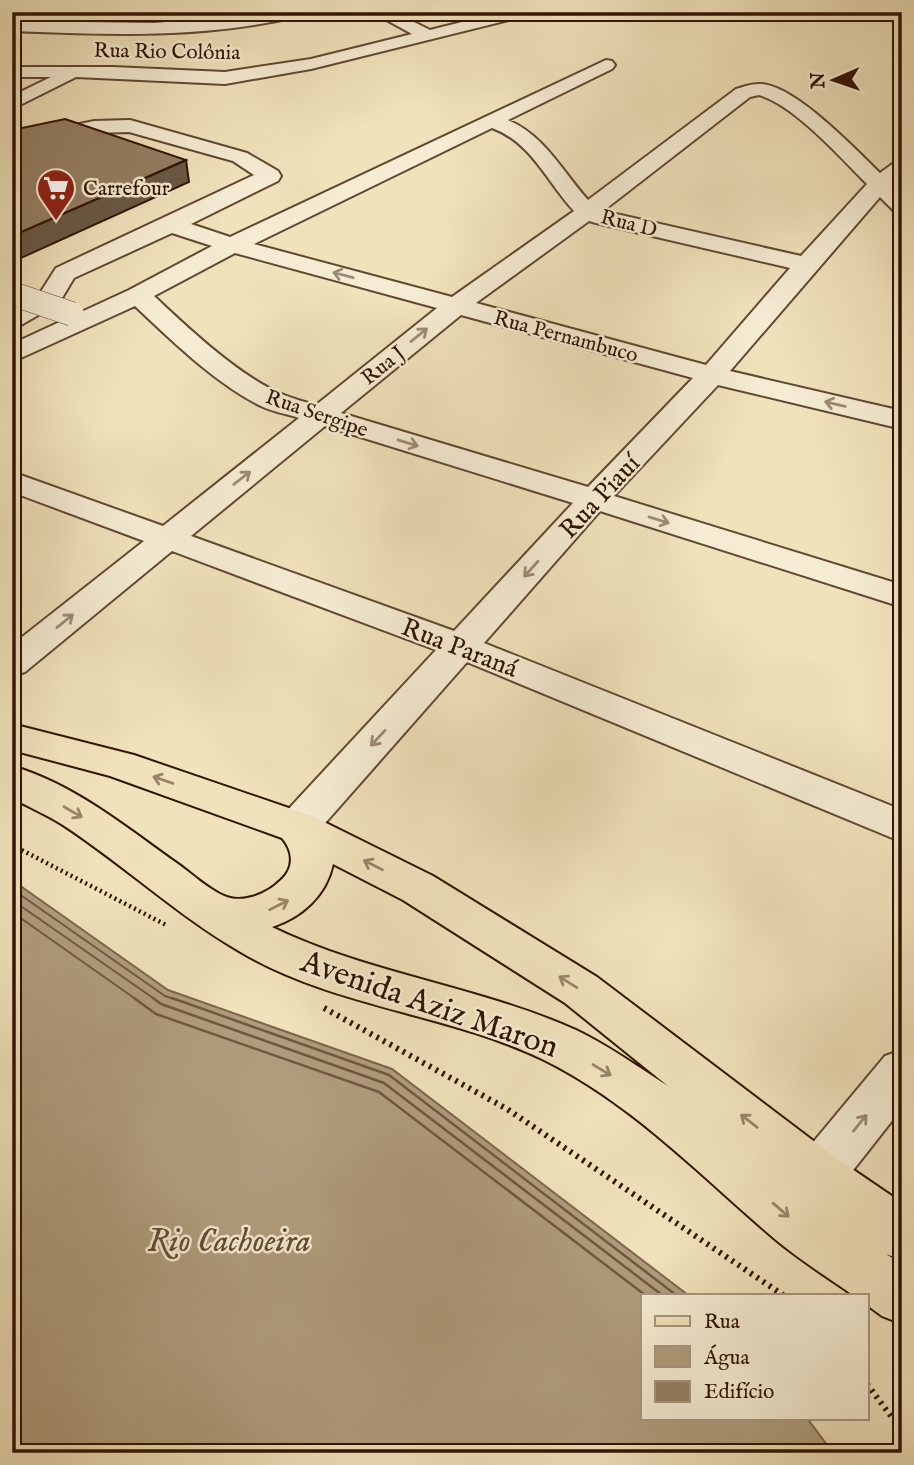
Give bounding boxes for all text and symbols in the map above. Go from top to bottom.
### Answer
street label: Rua Rio Colônia [93,38,241,67]
north arrow [799,46,869,116]
text: N [807,71,831,90]
supermarket icon: Carrefour [35,167,77,222]
place label: Carrefour [83,176,170,203]
street label: Rua D [598,204,660,244]
one-way arrow [332,268,354,281]
street label: Rua Pernambuco [490,305,641,370]
one-way arrow [410,328,428,343]
street label: Rua J [356,340,412,392]
street label: Rua Sergipe [262,384,372,445]
one-way arrow [824,397,847,410]
one-way arrow [397,438,419,451]
street label: Rua Piauí [553,446,649,546]
one-way arrow [232,470,251,485]
one-way arrow [647,515,669,527]
one-way arrow [523,560,540,577]
street label: Rua Paraná [397,611,523,686]
one-way arrow [56,613,74,628]
one-way arrow [370,729,387,746]
one-way arrow [152,772,174,785]
one-way arrow [62,805,82,819]
one-way arrow [363,858,384,872]
one-way arrow [268,897,289,911]
street label: Avenida Aziz Maron [294,942,563,1069]
one-way arrow [559,974,579,988]
one-way arrow [592,1063,612,1077]
one-way arrow [740,1113,758,1128]
one-way arrow [852,1114,868,1132]
one-way arrow [772,1202,790,1218]
water label: Rio Cachoeira [147,1221,311,1263]
legend [641,1294,869,1420]
text: Rua [704,1309,741,1336]
text: Água [703,1344,750,1372]
text: Edifício [704,1379,774,1406]

